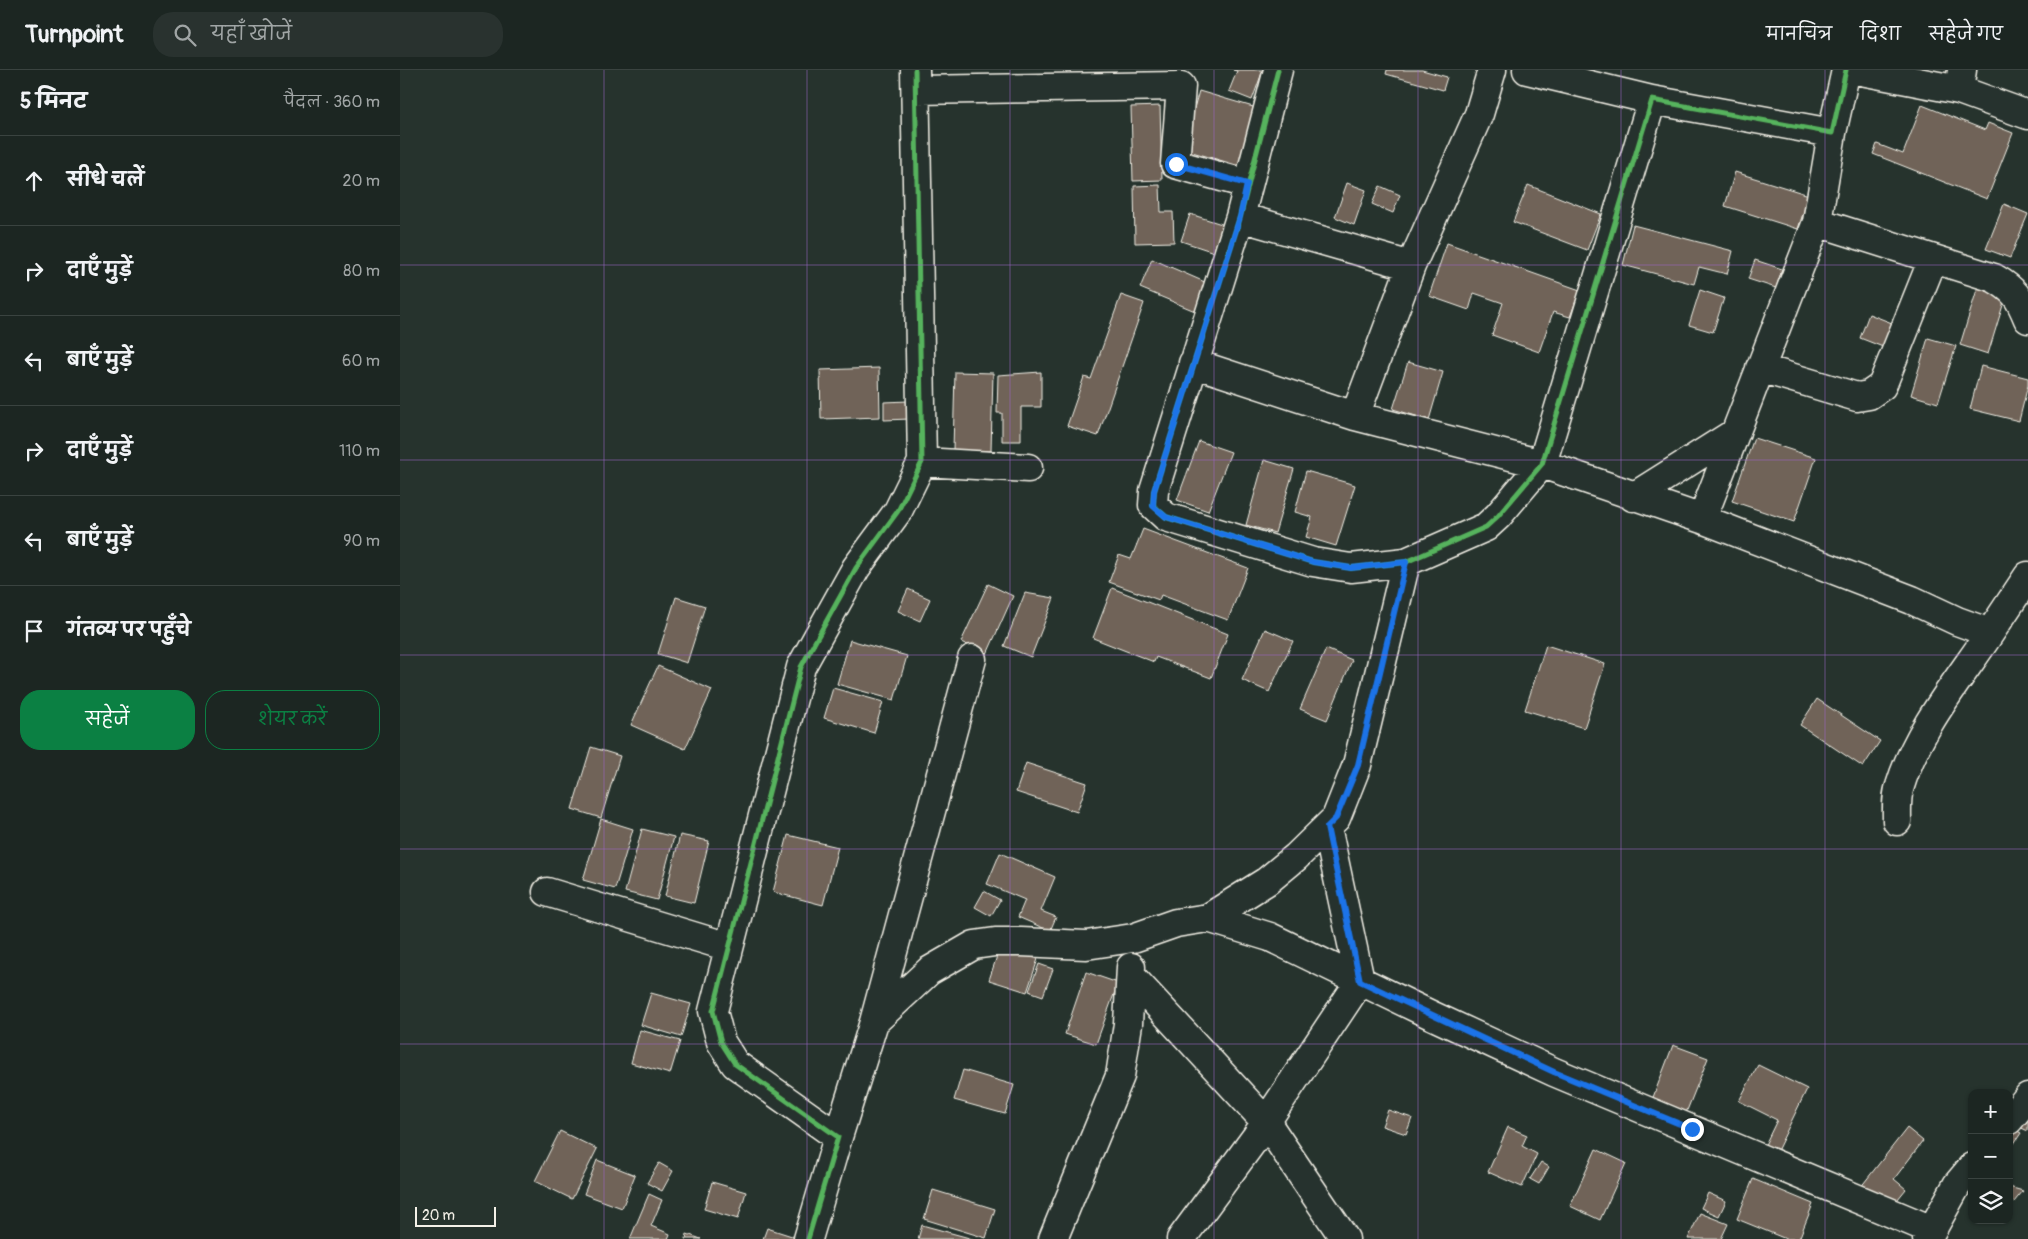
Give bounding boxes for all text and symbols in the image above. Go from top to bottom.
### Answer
search box [153,12,503,57]
text: Turnpoint [25,20,123,49]
icon: search [171,21,199,49]
text: यहाँ खोजें [211,22,292,46]
text: मानचित्र [1766,23,1832,46]
text: दिशा [1860,23,1901,46]
text: सहेजे गए [1929,23,2003,46]
text: 5 मिनट [20,88,87,115]
text: पैदल · 360 m [284,92,380,112]
route start [1165,153,1188,176]
icon: ahead [20,167,48,195]
text: सीधे चलें [67,168,144,192]
text: 20 m [342,171,380,191]
icon: right [20,257,48,285]
text: दाएँ मुड़ें [67,258,132,282]
text: 80 m [343,261,380,281]
icon: left [20,347,48,375]
text: बाएँ मुड़ें [67,348,133,372]
text: 60 m [342,351,380,371]
icon: right [20,437,48,465]
text: दाएँ मुड़ें [67,438,132,462]
text: 110 m [339,441,380,461]
icon: left [20,527,48,555]
text: बाएँ मुड़ें [67,528,133,552]
text: 90 m [343,531,380,551]
icon: arrive [20,617,48,645]
text: गंतव्य पर पहुँचे [67,618,191,642]
button: सहेजें [20,690,195,750]
button: शेयर करें [205,690,380,750]
map controls [1968,1089,2013,1224]
button: + [1968,1089,2013,1134]
route end [1681,1118,1704,1141]
button: − [1968,1134,2013,1179]
button: layers [1968,1179,2013,1224]
scale bar [415,1204,496,1227]
text: 20 m [422,1207,455,1224]

